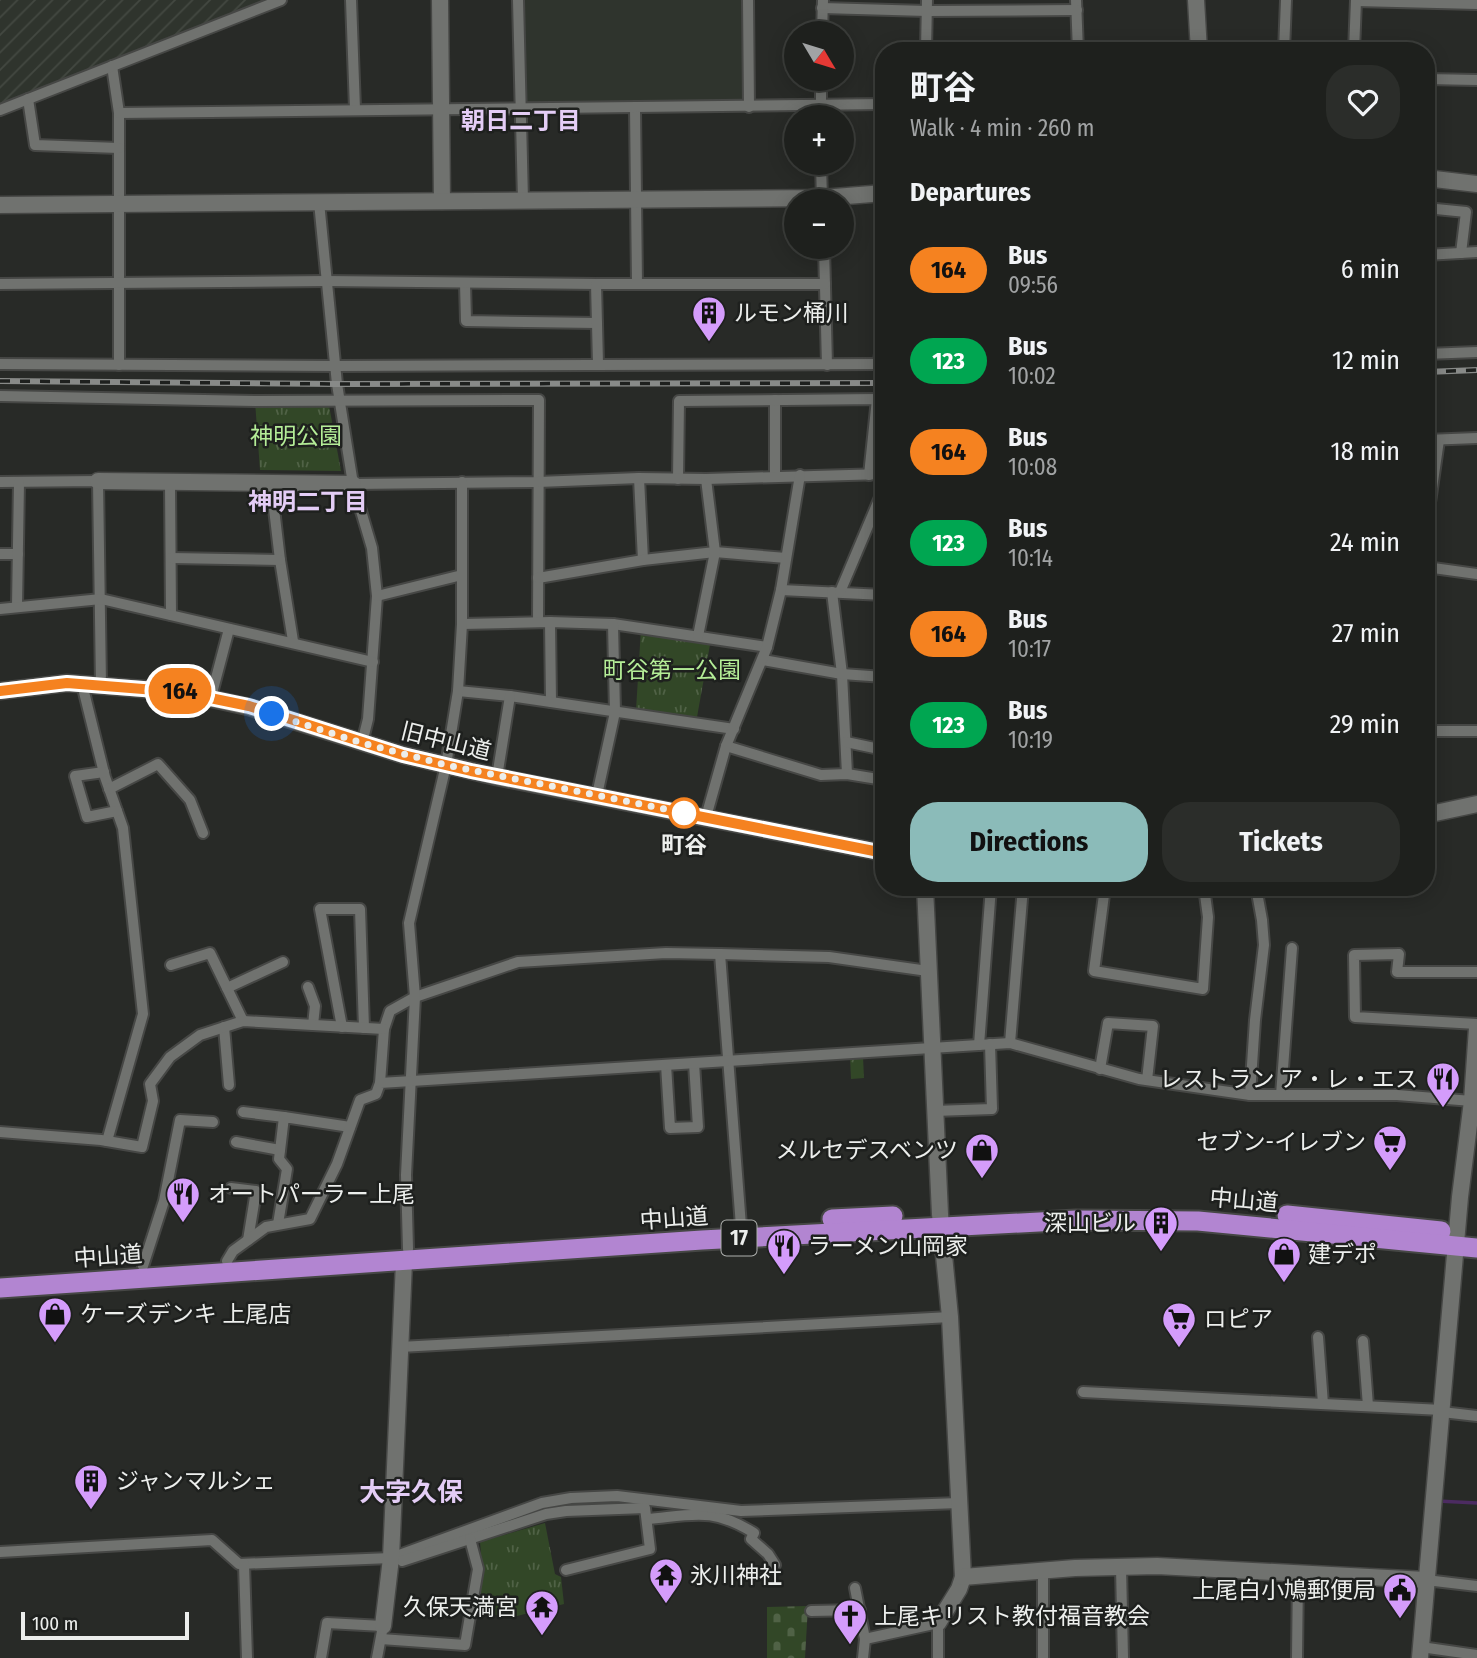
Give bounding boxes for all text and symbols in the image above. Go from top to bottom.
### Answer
north arrow [784,21,854,91]
map controls [784,21,854,259]
button: heart [1326,65,1400,139]
text: 町谷 [910,68,976,108]
button: + [784,105,854,175]
district label: 朝日二丁目 [461,107,581,135]
text: Walk · 4 min · 260 m [910,114,1095,142]
text: Departures [910,177,1031,208]
button: − [784,189,854,259]
text: Bus [1008,240,1047,271]
text: 6 min [1341,254,1400,285]
text: 164 [931,256,966,284]
text: 09:56 [1008,271,1058,299]
building icon: ルモン桶川 [690,294,728,343]
place label: ルモン桶川 [734,299,849,327]
text: Bus [1008,331,1047,362]
text: 12 min [1332,345,1400,376]
text: 123 [932,347,965,375]
text: 10:02 [1008,362,1056,390]
park label: 神明公園 [250,422,342,450]
text: Bus [1008,422,1047,453]
text: 18 min [1331,436,1400,467]
text: 164 [931,438,966,466]
text: 10:08 [1008,453,1057,481]
district label: 神明二丁目 [248,488,368,516]
text: Bus [1008,513,1047,544]
text: 24 min [1330,527,1400,558]
text: 123 [932,529,965,557]
text: 10:14 [1008,544,1053,572]
text: Bus [1008,604,1047,635]
text: 27 min [1332,618,1400,649]
text: 164 [931,620,966,648]
text: 10:17 [1008,635,1051,663]
park label: 町谷第一公園 [603,656,741,684]
line badge: 164 [140,668,220,714]
text: 164 [162,677,198,705]
text: Bus [1008,695,1047,726]
your location [254,696,289,731]
text: 29 min [1330,709,1400,740]
text: 123 [932,711,965,739]
street label: 旧中山道 [398,716,494,766]
text: 10:19 [1008,726,1053,754]
marker: 町谷 [669,798,699,828]
button: Directions [910,802,1148,882]
button: Tickets [1162,802,1400,882]
place label: 町谷 [661,831,707,859]
restaurant icon: レストラン ア・レ・エス [1424,1060,1462,1109]
place label: レストラン ア・レ・エス [1160,1065,1418,1093]
supermarket icon: セブン-イレブン [1371,1123,1409,1172]
place label: セブン-イレブン [1197,1128,1366,1156]
shop icon: メルセデスベンツ [963,1131,1001,1180]
place label: メルセデスベンツ [776,1136,958,1164]
restaurant icon: オートパーラー上尾 [164,1175,202,1224]
place label: オートパーラー上尾 [208,1180,415,1208]
street label: 中山道 [1208,1183,1280,1217]
street label: 中山道 [639,1202,709,1234]
building icon: 深山ビル [1142,1204,1180,1253]
place label: 深山ビル [1044,1209,1136,1237]
road number: 17 [722,1220,756,1256]
restaurant icon: ラーメン山岡家 [765,1227,803,1276]
place label: ラーメン山岡家 [808,1232,968,1260]
shop icon: 建デポ [1265,1235,1303,1284]
street label: 中山道 [73,1240,143,1272]
place label: 建デポ [1308,1240,1377,1268]
shop icon: ケーズデンキ 上尾店 [36,1295,74,1344]
place label: ケーズデンキ 上尾店 [80,1300,291,1328]
supermarket icon: ロピア [1160,1300,1198,1349]
place label: ロピア [1204,1305,1273,1333]
building icon: ジャンマルシェ [72,1462,110,1511]
place label: ジャンマルシェ [116,1467,276,1495]
district label: 大字久保 [359,1477,463,1508]
temple icon: 氷川神社 [647,1556,685,1605]
place label: 氷川神社 [690,1561,782,1589]
public building icon: 上尾白小鳩郵便局 [1381,1571,1419,1620]
place label: 上尾白小鳩郵便局 [1192,1576,1376,1604]
temple icon: 久保天満宮 [523,1588,561,1637]
place label: 久保天満宮 [403,1593,518,1621]
church icon: 上尾キリスト教付福音教会 [831,1597,869,1646]
place label: 上尾キリスト教付福音教会 [874,1602,1150,1630]
scale bar [21,1609,189,1641]
text: 100 m [32,1612,78,1635]

